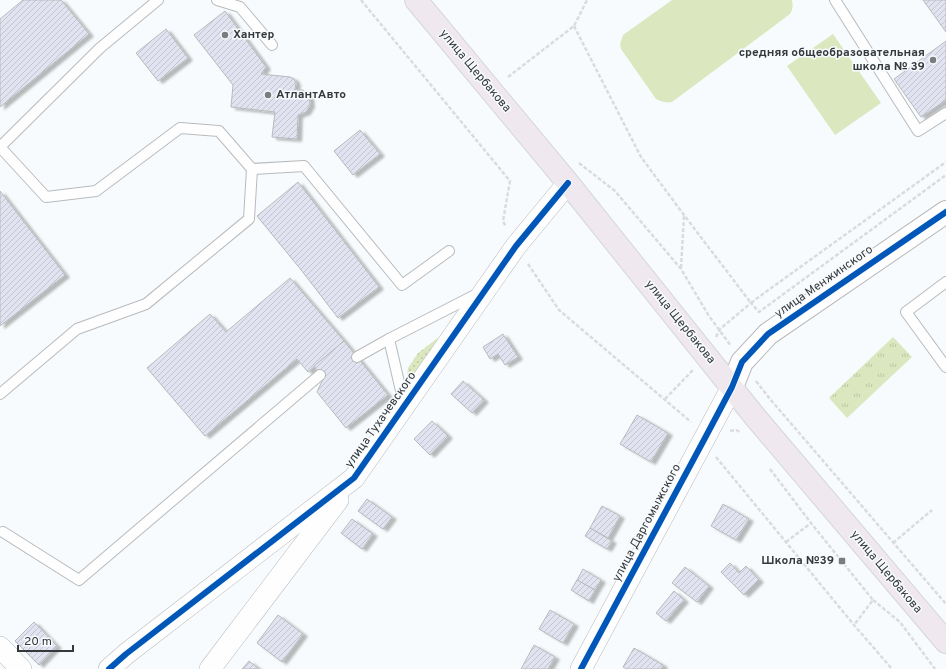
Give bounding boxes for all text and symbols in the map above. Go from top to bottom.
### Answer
street label: улица Щербакова [436,26,514,116]
place label: Хантер [233,27,275,43]
marker: Хантер [220,30,230,40]
place label: средняя общеобразовательная школа № 39 [739,45,925,75]
marker: средняя общеобразовательная школа № 39 [928,55,938,65]
place label: АтлантАвто [276,87,346,103]
marker: АтлантАвто [263,90,273,100]
street label: улица Менжинского [772,242,877,322]
street label: улица Щербакова [641,277,719,367]
street label: улица Тухачевского [342,368,420,471]
street label: улица Даргомыжского [609,461,685,585]
street label: улица Щербакова [847,527,925,617]
place label: Школа №39 [761,553,834,569]
marker: Школа №39 [837,556,847,566]
scale bar [18,627,73,653]
text: 20 m [24,634,52,650]

